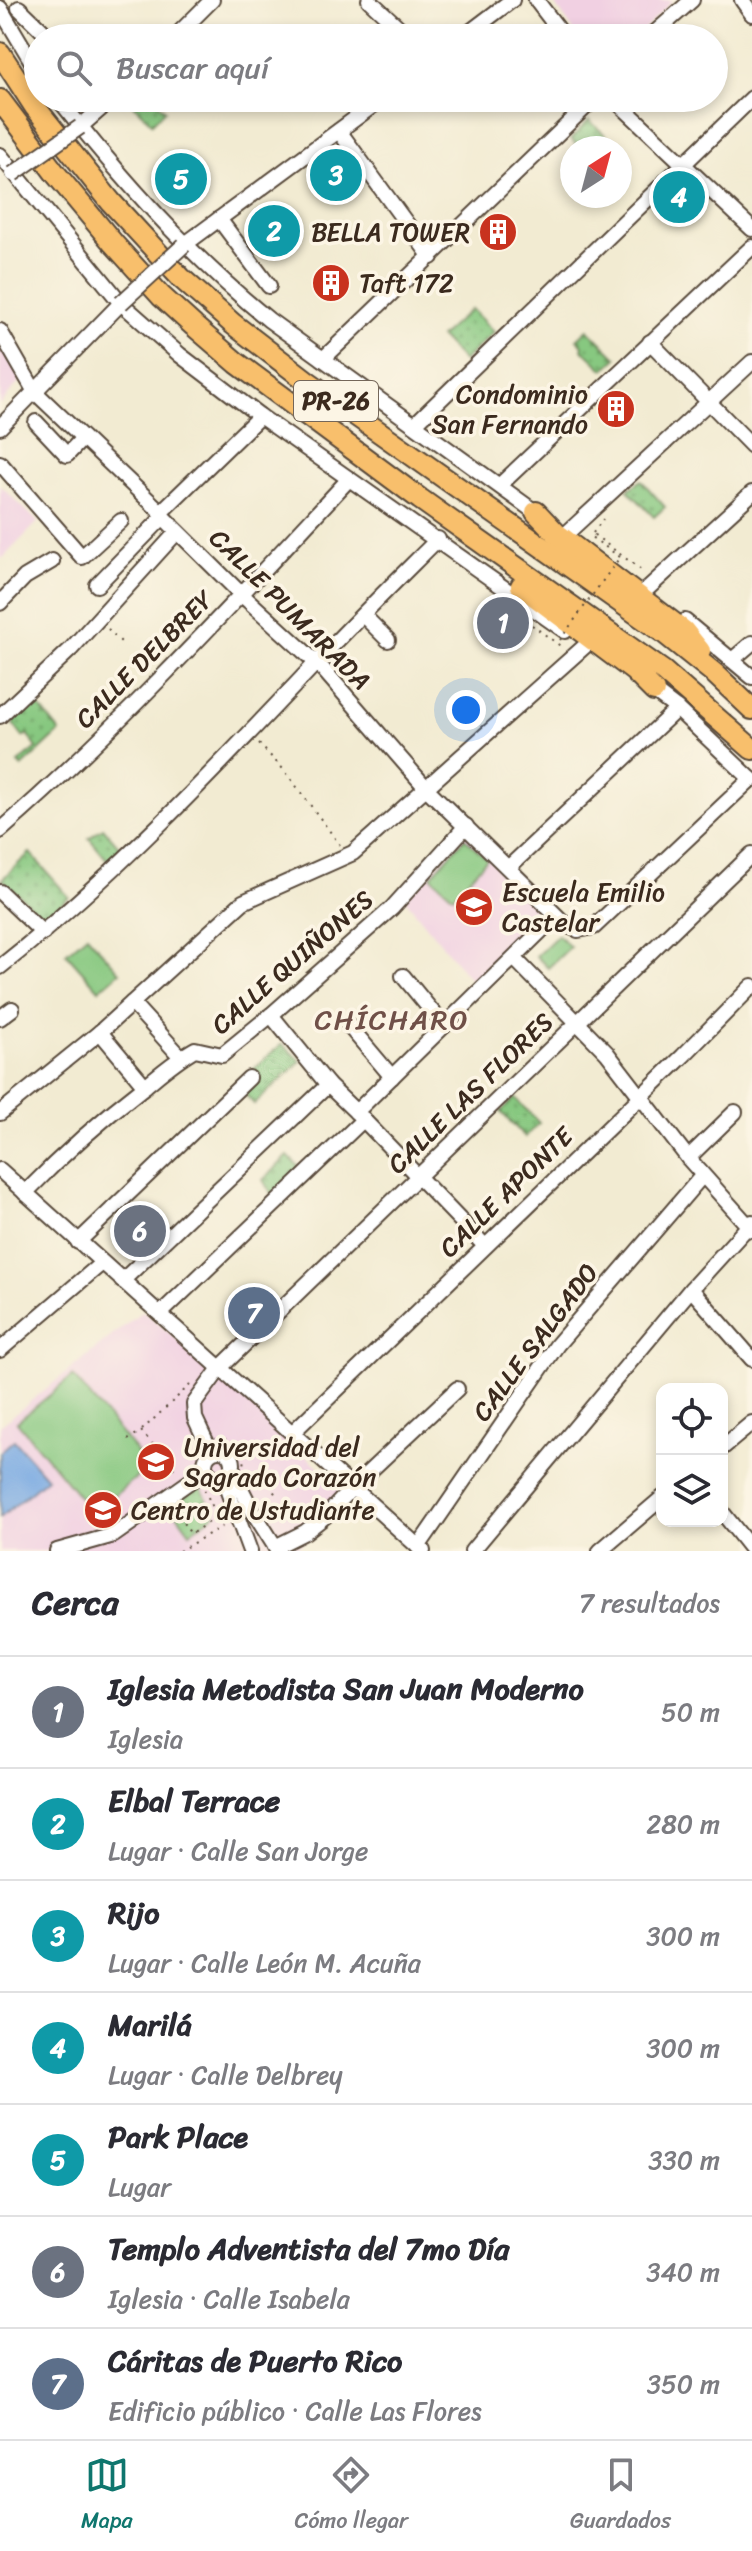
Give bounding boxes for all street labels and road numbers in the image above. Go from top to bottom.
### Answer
road number: PR-26 [294,381,378,421]
street label: CALLE PUMARADA [198,517,382,701]
street label: CALLE DELBREY [63,577,226,740]
street label: CALLE QUIÑONES [200,878,384,1046]
street label: CALLE LAS FLORES [376,1001,564,1185]
street label: CALLE APONTE [428,1114,586,1269]
street label: CALLE SALGADO [460,1253,610,1431]

